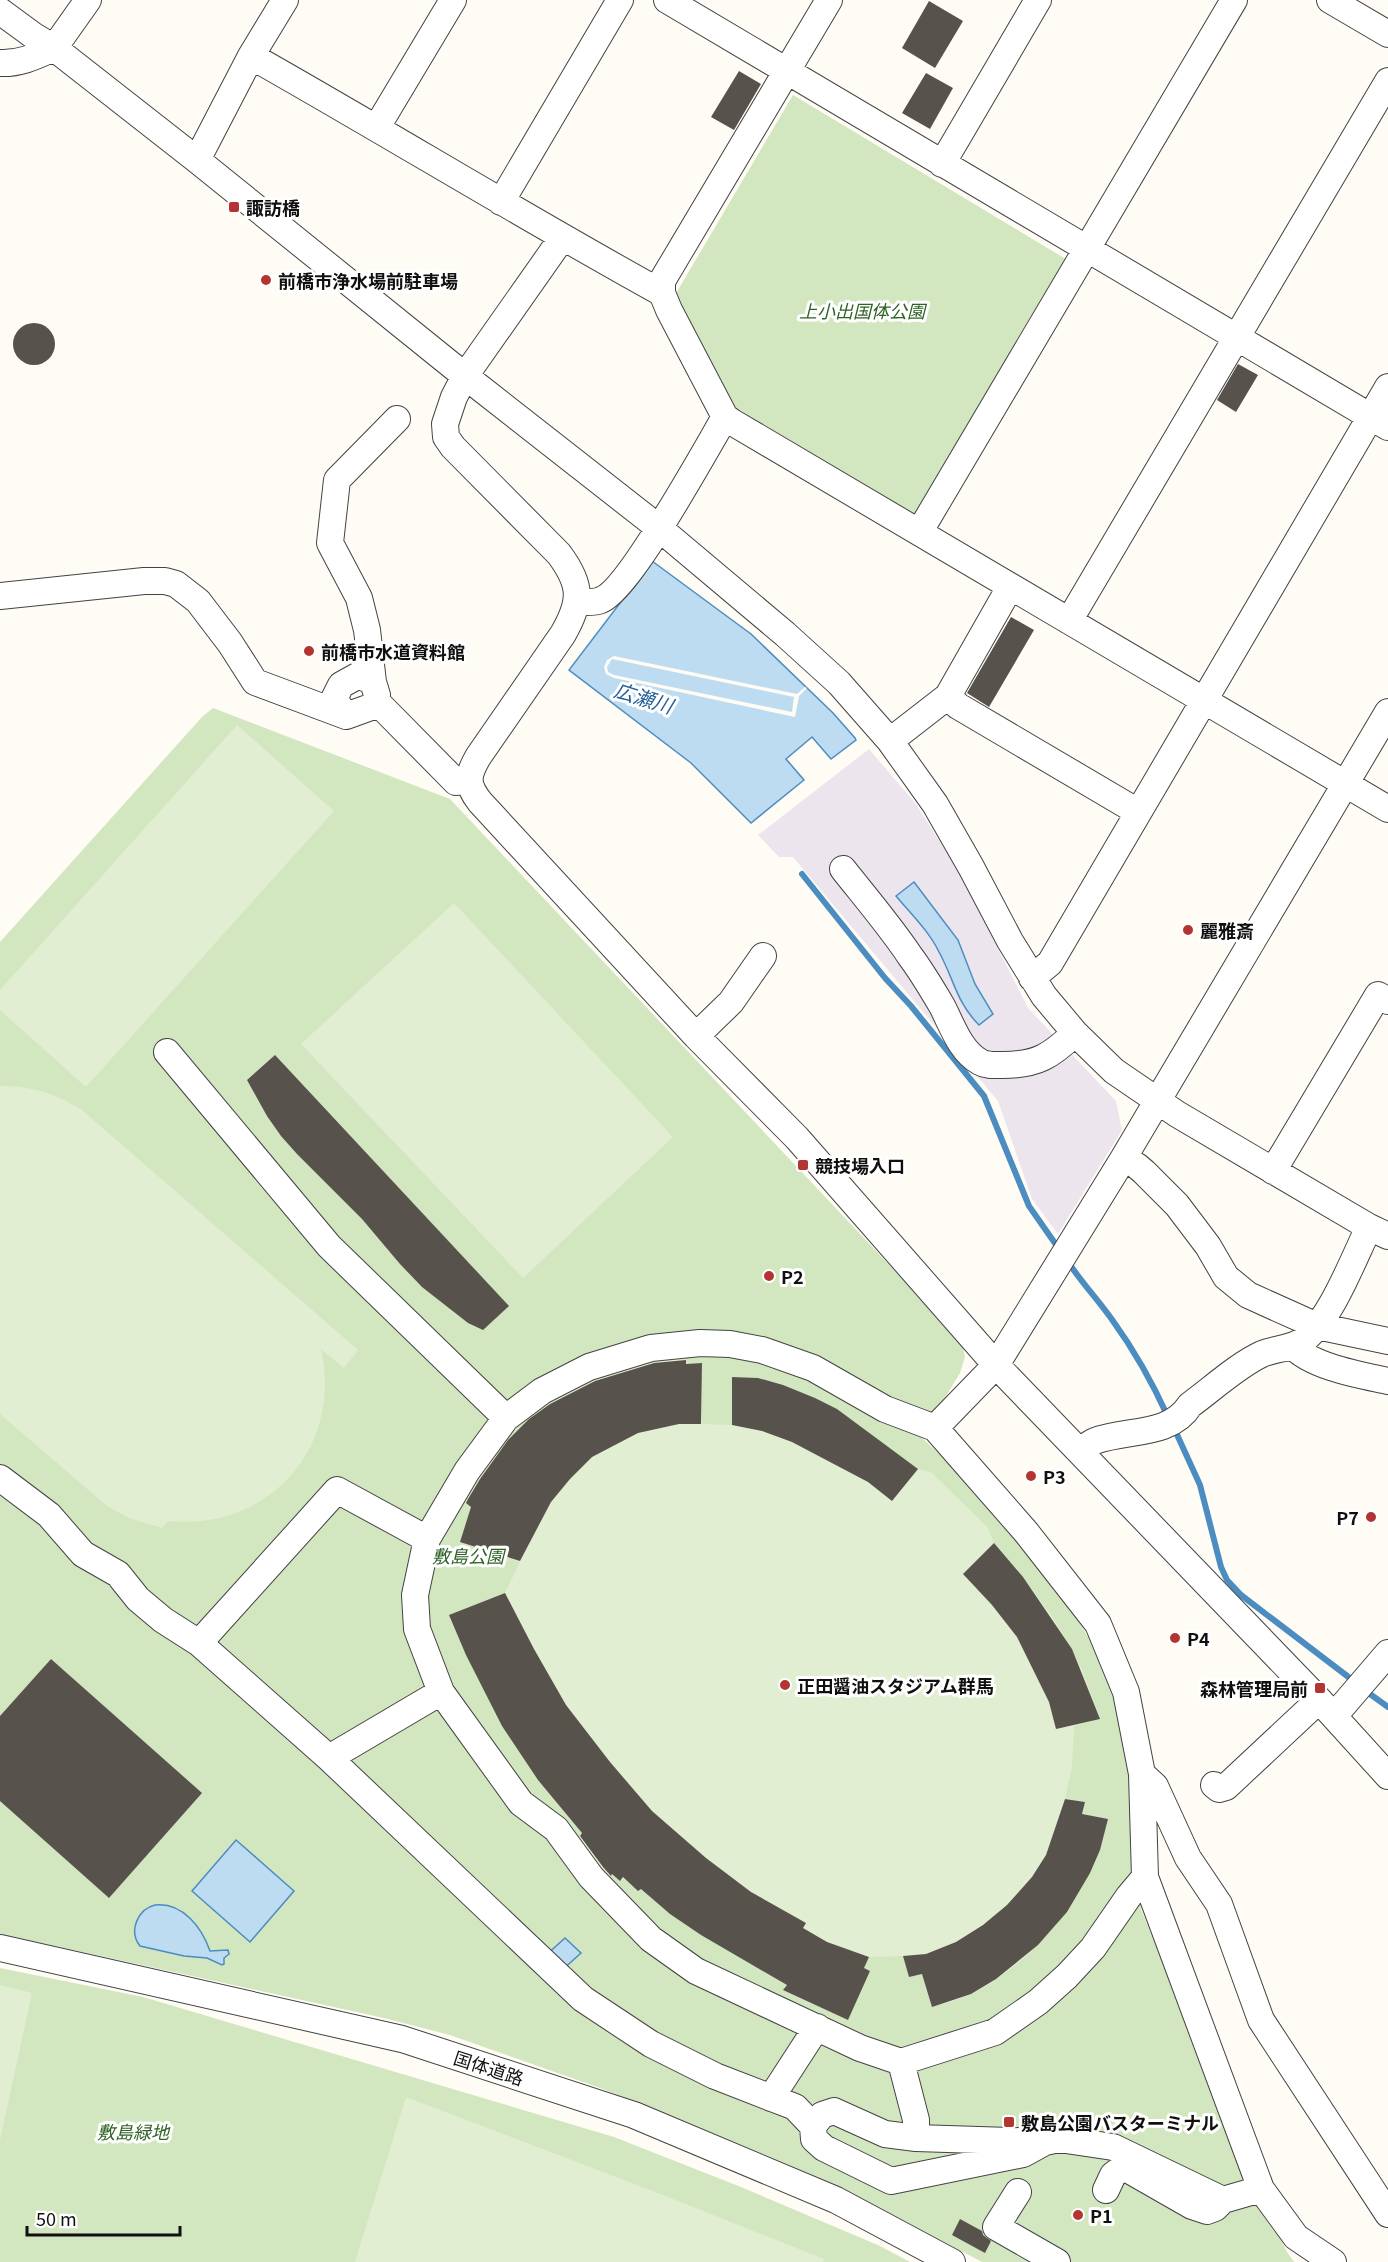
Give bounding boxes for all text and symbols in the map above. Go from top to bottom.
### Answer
place label: 諏訪橋 [246,194,300,220]
marker: 諏訪橋 [227,200,241,214]
place label: 前橋市浄水場前駐車場 [278,267,458,293]
marker: 前橋市浄水場前駐車場 [259,273,273,287]
park label: 上小出国体公園 [799,297,928,323]
place label: 前橋市水道資料館 [321,638,465,664]
marker: 前橋市水道資料館 [302,644,316,658]
water label: 広瀬川 [611,674,679,720]
place label: 麗雅斎 [1200,917,1254,943]
marker: 麗雅斎 [1181,923,1195,937]
place label: 競技場入口 [815,1152,905,1178]
marker: 競技場入口 [796,1158,810,1172]
place label: P2 [781,1263,804,1289]
marker: P2 [762,1269,776,1283]
place label: P3 [1043,1463,1066,1489]
marker: P3 [1024,1469,1038,1483]
place label: P7 [1336,1504,1359,1530]
marker: P7 [1364,1510,1378,1524]
park label: 敷島公園 [432,1542,507,1568]
place label: P4 [1187,1625,1210,1651]
marker: P4 [1168,1631,1182,1645]
place label: 正田醤油スタジアム群馬 [797,1672,994,1698]
place label: 森林管理局前 [1200,1675,1308,1701]
marker: 正田醤油スタジアム群馬 [778,1678,792,1692]
marker: 森林管理局前 [1313,1681,1327,1695]
street label: 国体道路 [451,2044,527,2090]
place label: 敷島公園バスターミナル [1021,2109,1219,2135]
marker: 敷島公園バスターミナル [1002,2115,1016,2129]
park label: 敷島緑地 [97,2118,171,2144]
scale bar [27,2199,180,2237]
place label: P1 [1090,2202,1113,2228]
text: 50 m [36,2205,77,2231]
marker: P1 [1071,2208,1085,2222]

